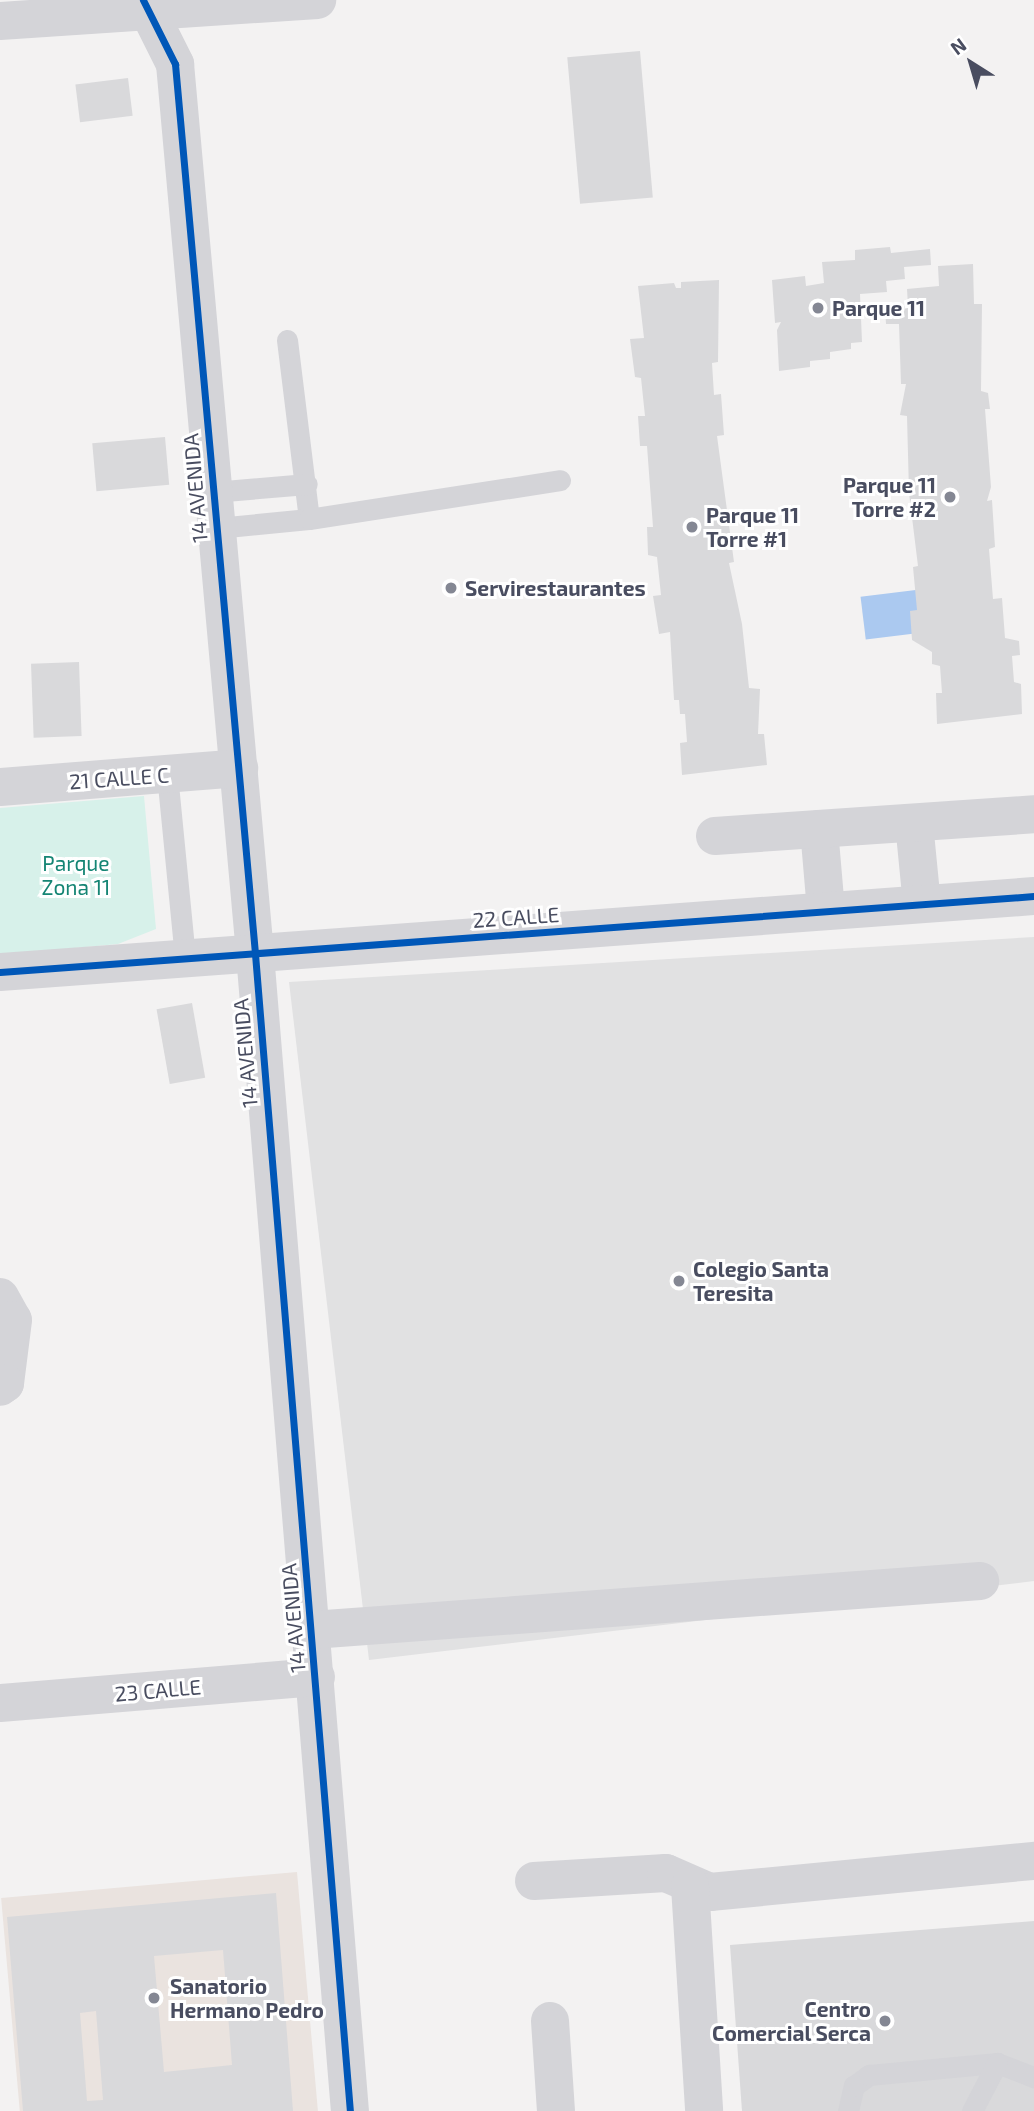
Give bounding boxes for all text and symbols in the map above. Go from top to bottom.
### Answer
north arrow [936,28,1006,98]
text: N [946,33,970,59]
place label: Parque 11 [832,295,925,321]
marker: Parque 11 [810,300,826,316]
street label: 14 AVENIDA [178,432,212,544]
place label: Parque 11 Torre #2 [843,472,936,522]
marker: Parque 11 Torre #2 [942,489,958,505]
place label: Parque 11 Torre #1 [706,502,799,552]
marker: Parque 11 Torre #1 [684,519,700,535]
place label: Servirestaurantes [465,575,646,601]
marker: Servirestaurantes [443,580,459,596]
street label: 21 CALLE C [68,762,170,794]
park label: Parque Zona 11 [42,850,110,900]
street label: 22 CALLE [472,901,560,933]
street label: 14 AVENIDA [228,997,262,1109]
place label: Colegio Santa Teresita [693,1256,829,1306]
marker: Colegio Santa Teresita [671,1273,687,1289]
street label: 14 AVENIDA [276,1562,310,1674]
street label: 23 CALLE [114,1674,202,1706]
place label: Sanatorio Hermano Pedro [170,1973,324,2023]
marker: Sanatorio Hermano Pedro [144,1988,164,2008]
place label: Centro Comercial Serca [712,1996,871,2046]
marker: Centro Comercial Serca [877,2013,893,2029]

